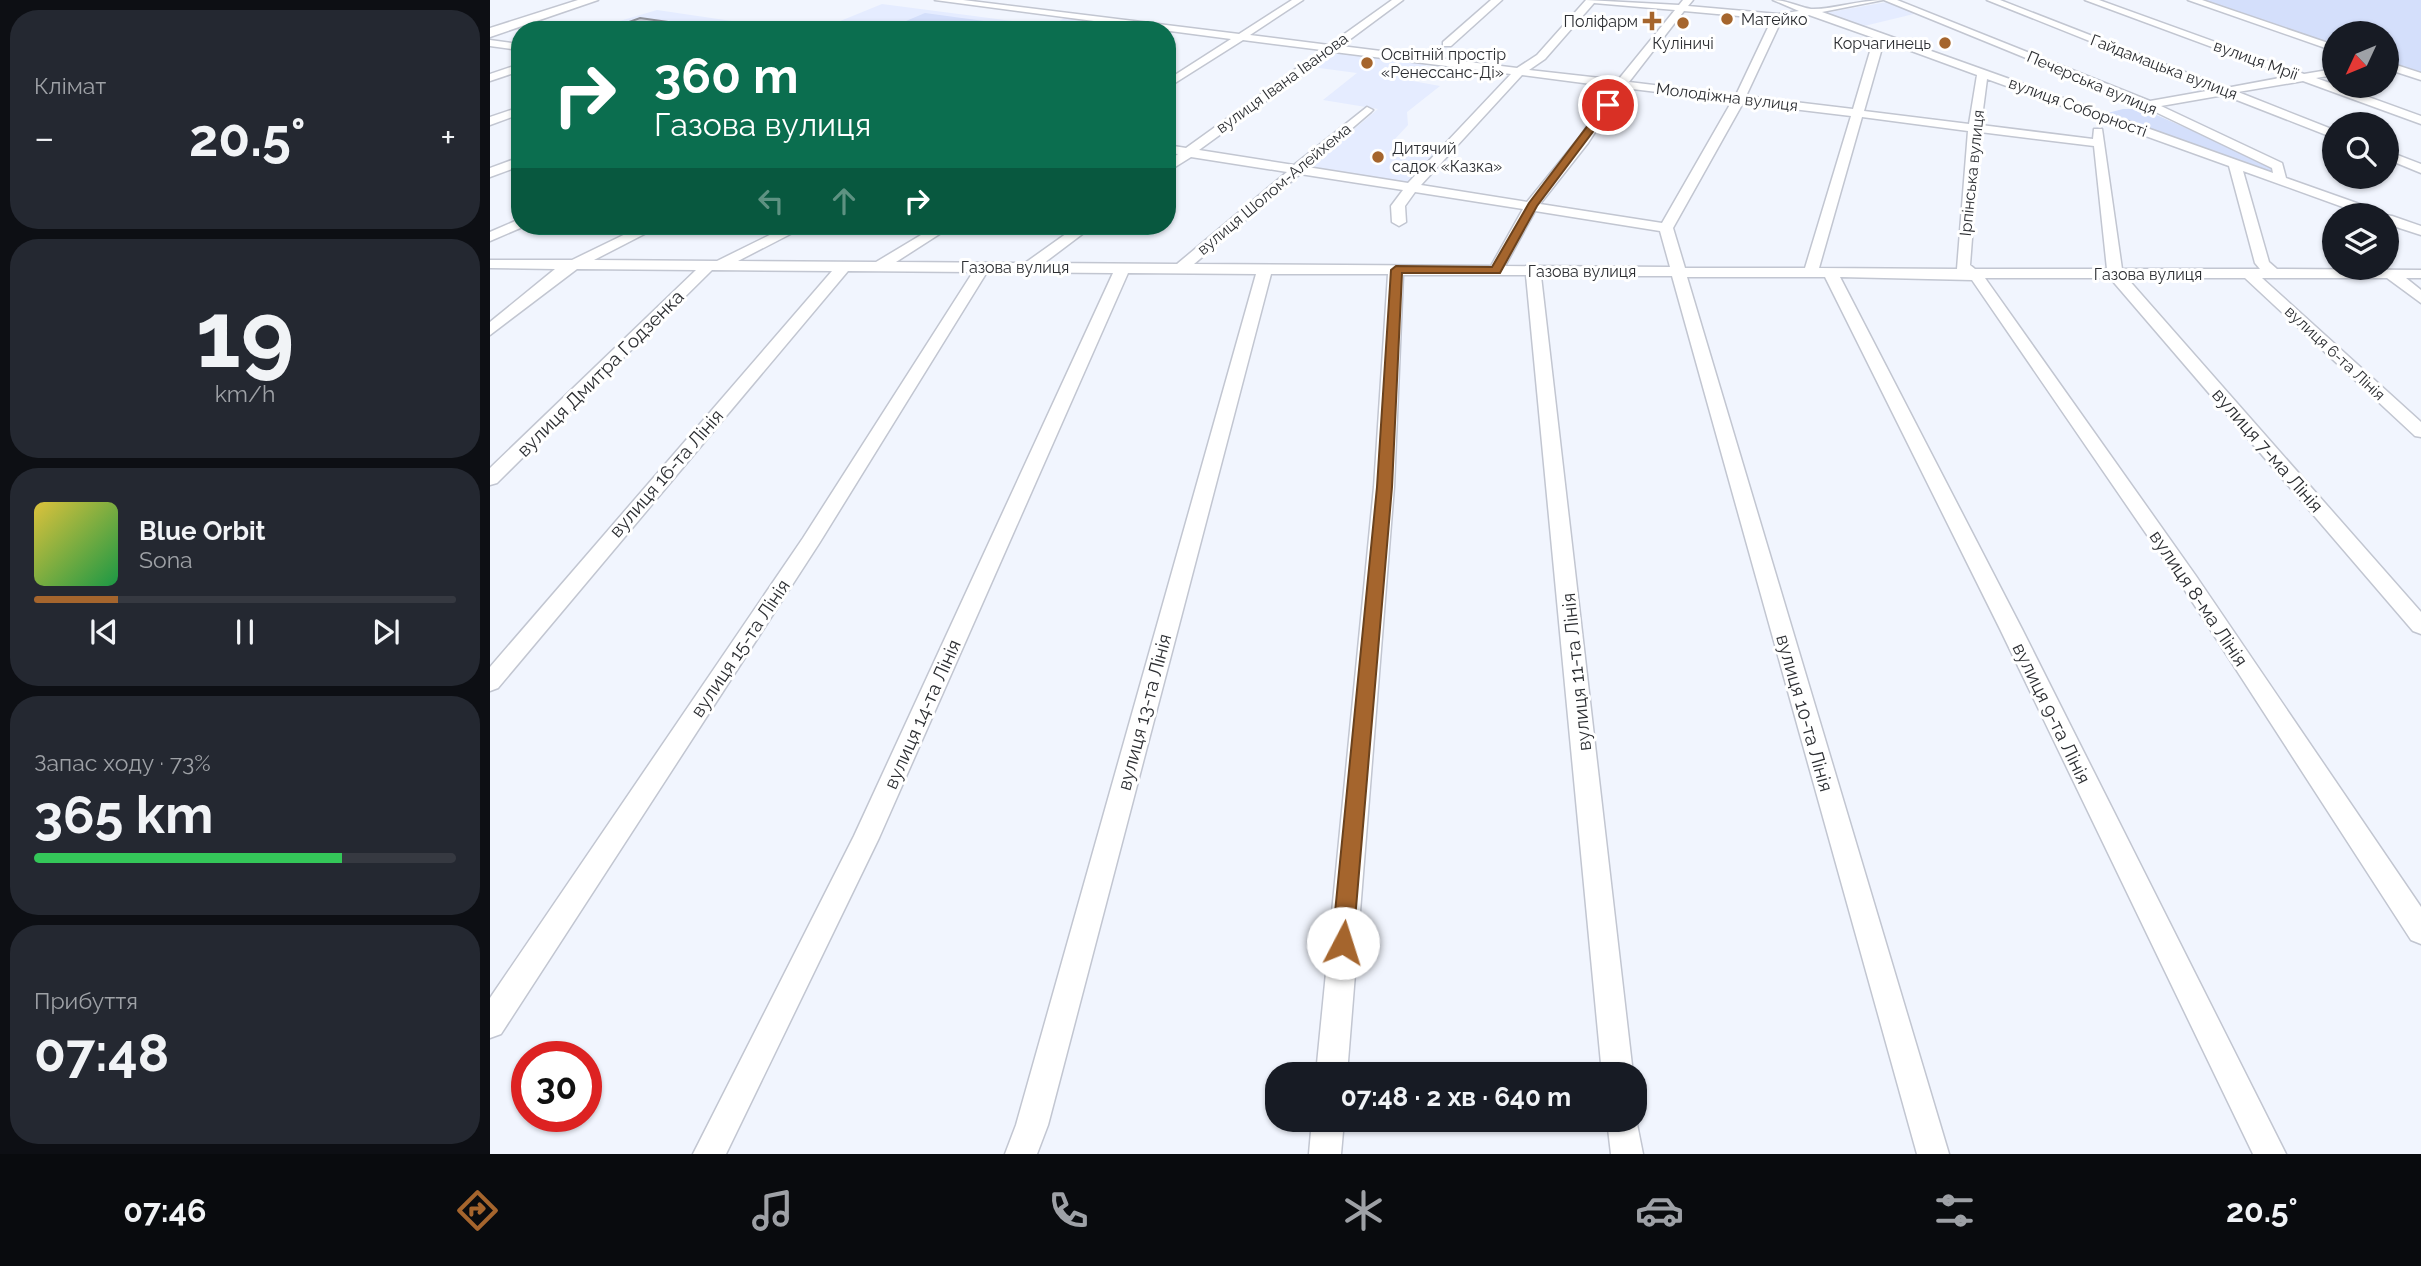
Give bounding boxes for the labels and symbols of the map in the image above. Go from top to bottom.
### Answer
place label: Матейко [1741,10,1807,29]
marker: Матейко [1719,11,1735,27]
place label: Поліфарм [1563,12,1638,31]
marker: Поліфарм [1644,13,1660,29]
marker: Куліничі [1675,15,1691,31]
north arrow [2322,21,2399,98]
street label: вулиця Івана Іванова [1212,29,1352,137]
street label: Гайдамацька вулиця [2088,30,2240,104]
place label: Куліничі [1652,34,1714,53]
place label: Корчагинець [1833,34,1931,53]
marker: Корчагинець [1937,35,1953,51]
street label: вулиця Мрії [2211,36,2301,84]
place label: Освітній простір «Ренессанс-Ді» [1381,45,1506,82]
street label: Печерська вулиця [2024,47,2160,119]
marker: Освітній простір «Ренессанс-Ді» [1359,55,1375,71]
street label: вулиця Соборності [2006,73,2150,141]
pin [1578,75,1638,135]
street label: Молодіжна вулиця [1655,79,1799,115]
street label: Ірпінська вулиця [1956,109,1988,237]
street label: вулиця Шолом-Алейхема [1193,119,1355,259]
place label: Дитячий садок «Казка» [1392,139,1502,176]
marker: Дитячий садок «Казка» [1370,149,1386,165]
street label: Газова вулиця [961,258,1069,277]
street label: Газова вулиця [1528,262,1636,281]
street label: Газова вулиця [2094,265,2202,284]
street label: вулиця Дмитра Годзенка [512,285,688,461]
street label: вулиця 6-та Лінія [2281,302,2389,404]
street label: вулиця 7-ма Лінія [2208,383,2328,517]
street label: вулиця 16-та Лінія [604,405,728,541]
street label: вулиця 8-ма Лінія [2145,526,2253,670]
street label: вулиця 15-та Лінія [686,575,794,721]
street label: вулиця 11-та Лінія [1557,592,1595,752]
street label: вулиця 13-та Лінія [1113,631,1175,793]
street label: вулиця 10-та Лінія [1772,632,1838,794]
street label: вулиця 14-та Лінія [879,636,965,792]
street label: вулиця 9-та Лінія [2008,639,2096,787]
position arrow [1306,906,1380,980]
speed limit sign: 30 [511,1041,602,1132]

